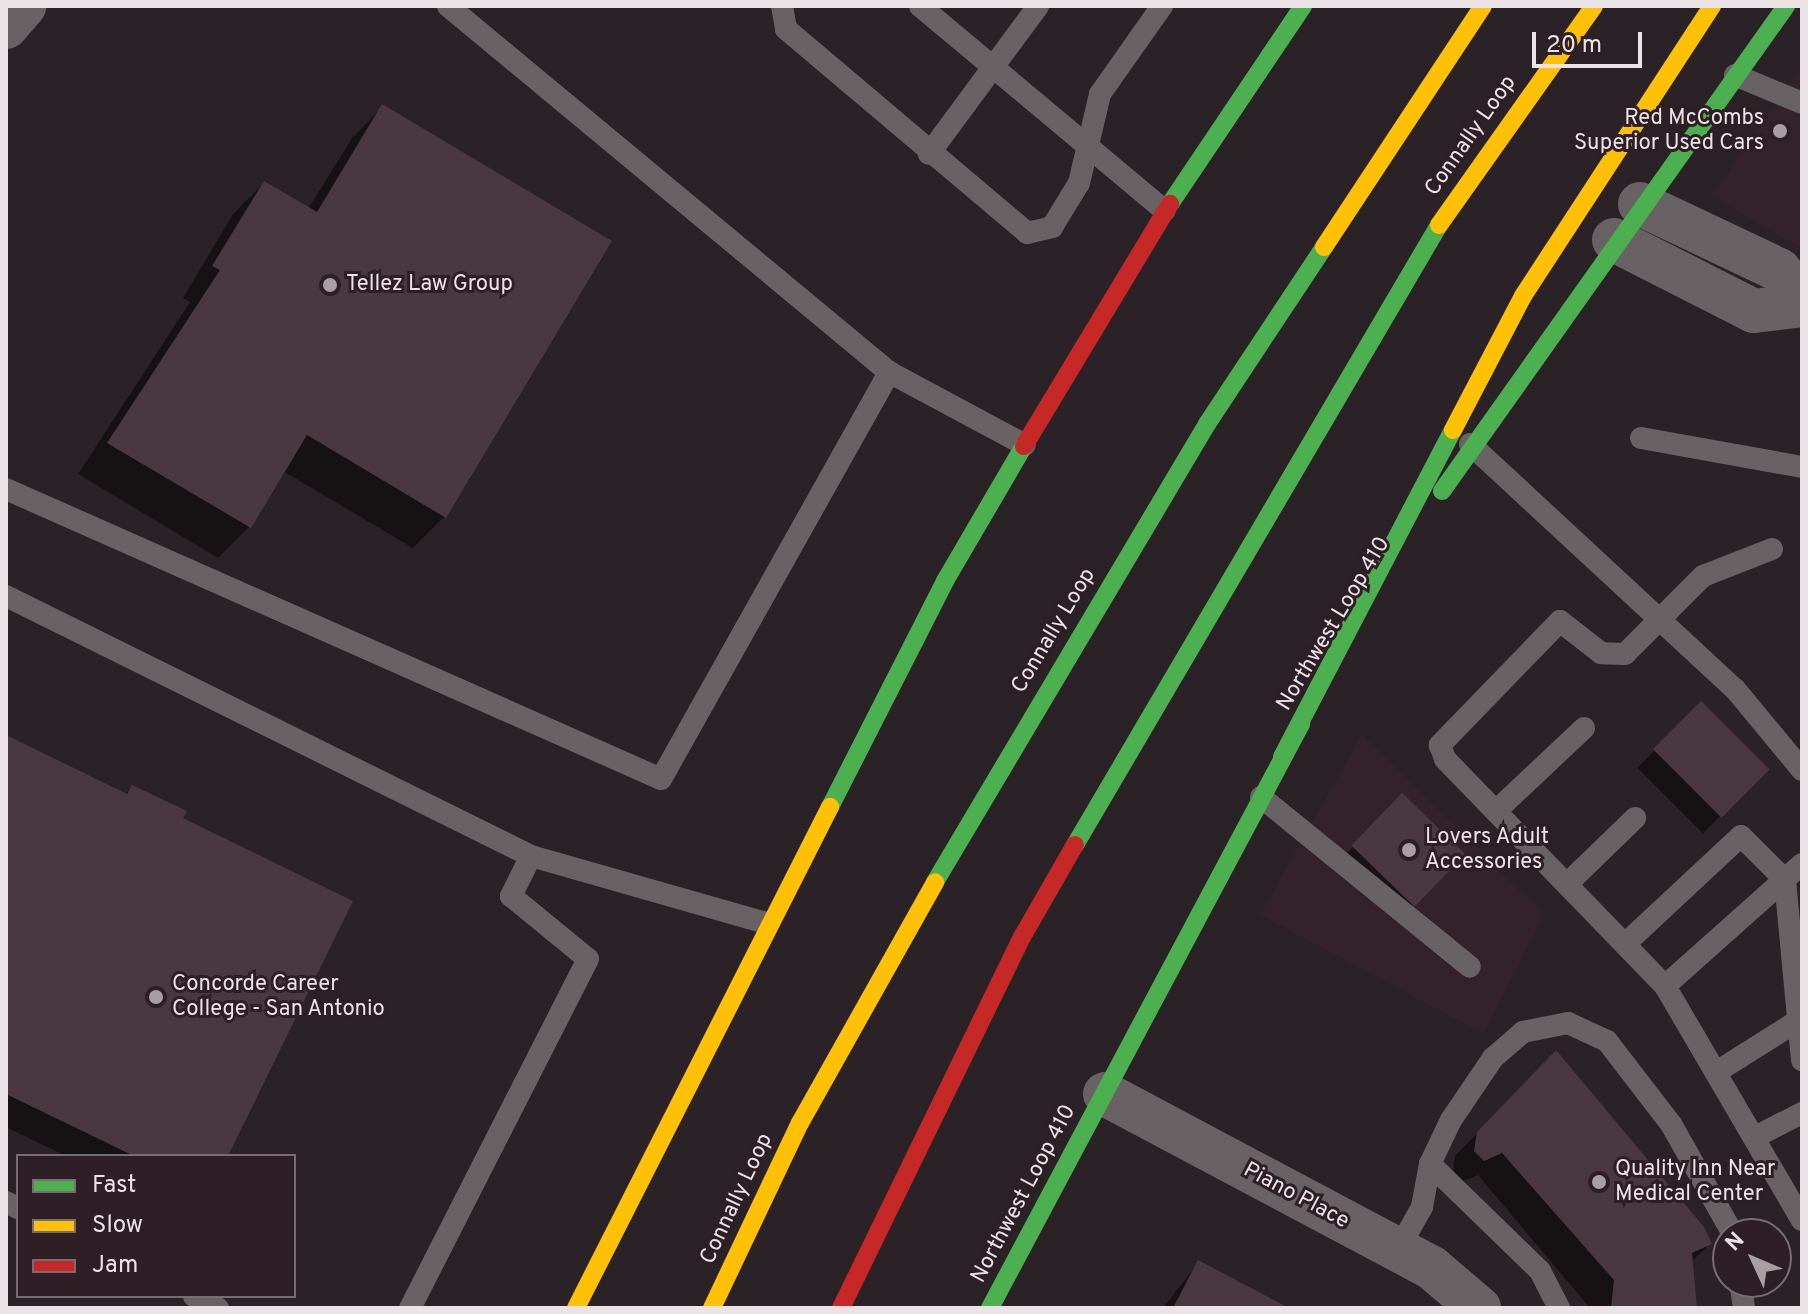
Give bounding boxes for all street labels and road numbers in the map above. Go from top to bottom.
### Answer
street label: Connally Loop [1420,71,1522,201]
street label: Northwest Loop 410 [1272,532,1396,716]
street label: Connally Loop [1006,564,1102,698]
street label: Northwest Loop 410 [966,1100,1082,1288]
street label: Connally Loop [695,1129,779,1269]
street label: Piano Place [1239,1157,1353,1235]

